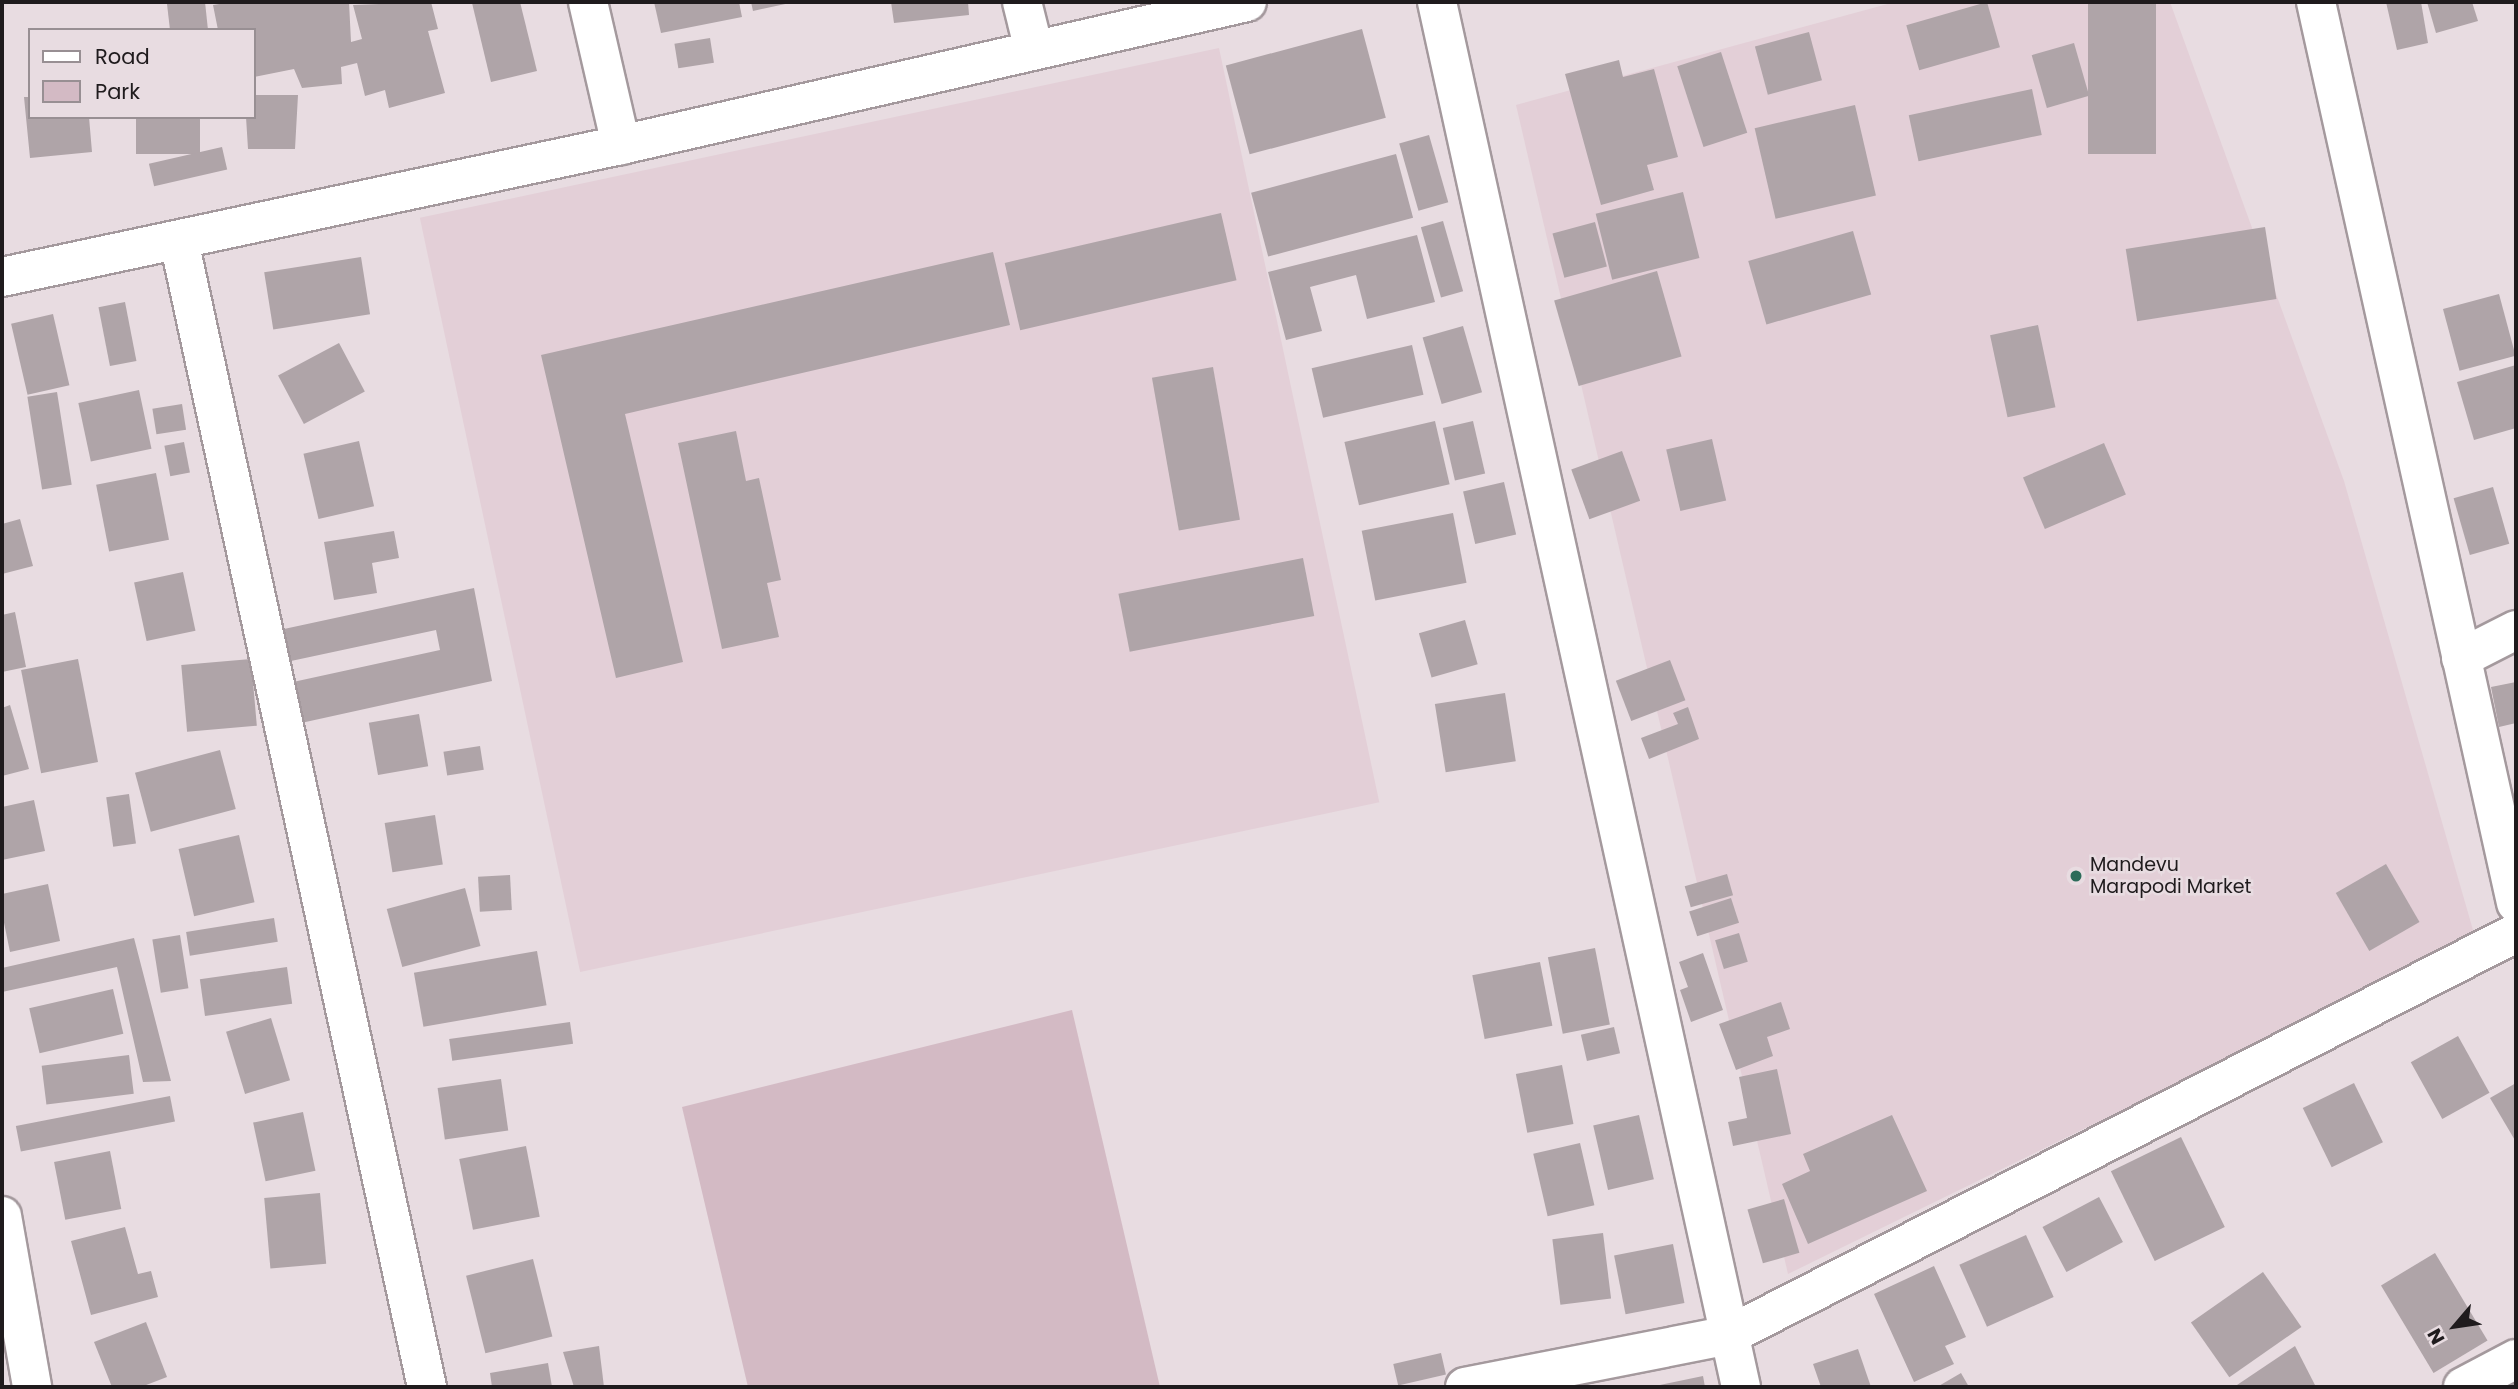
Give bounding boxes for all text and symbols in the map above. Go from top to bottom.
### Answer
legend [28,28,256,119]
text: Road [95,42,150,71]
text: Park [95,77,140,106]
place label: Mandevu Marapodi Market [2090,854,2251,898]
marker: Mandevu Marapodi Market [2068,868,2084,884]
north arrow [2420,1291,2490,1361]
text: N [2421,1324,2451,1349]

